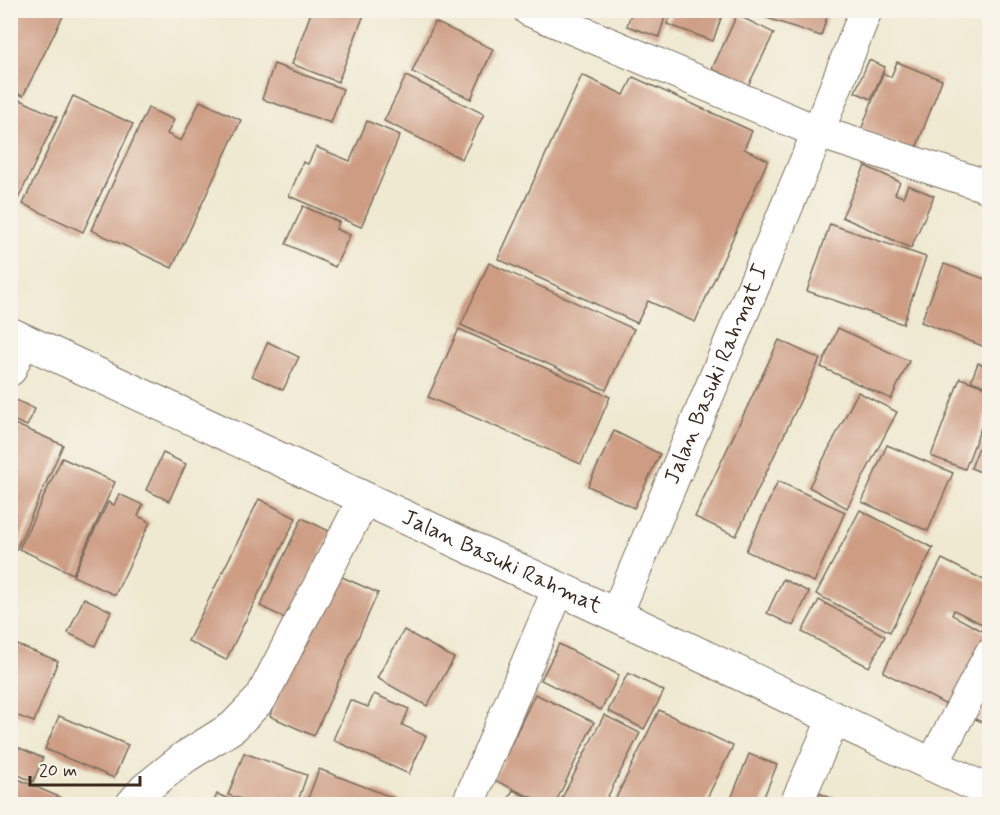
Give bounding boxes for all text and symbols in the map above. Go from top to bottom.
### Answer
street label: Jalan Basuki Rahmat I [658,260,775,488]
street label: Jalan Basuki Rahmat [397,504,606,620]
scale bar [30,749,140,787]
text: 20 m [39,759,77,783]

